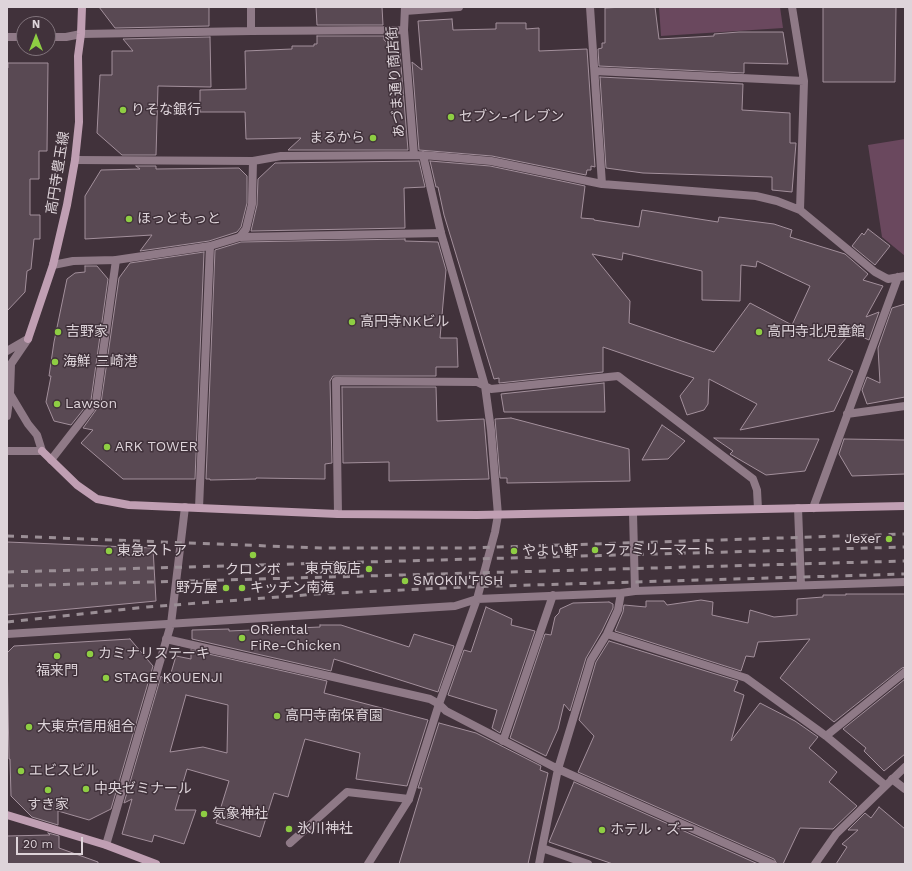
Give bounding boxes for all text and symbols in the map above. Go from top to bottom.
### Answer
north arrow [16,16,56,56]
text: N [32,18,40,31]
street label: あづま通り商店街 [384,26,408,138]
place label: りそな銀行 [131,102,201,118]
marker: りそな銀行 [118,105,128,115]
place label: セブン-イレブン [459,109,564,125]
marker: セブン-イレブン [446,112,456,122]
street label: 高円寺豊玉線 [43,130,73,216]
place label: まるから [309,130,365,146]
marker: まるから [368,133,378,143]
place label: ほっともっと [137,211,221,227]
marker: ほっともっと [124,214,134,224]
place label: 高円寺NKビル [360,314,449,330]
marker: 高円寺NKビル [347,317,357,327]
place label: 吉野家 [66,324,108,340]
place label: 高円寺北児童館 [767,324,865,340]
marker: 吉野家 [53,327,63,337]
marker: 高円寺北児童館 [754,327,764,337]
place label: 海鮮 三崎港 [63,354,138,370]
marker: 海鮮 三崎港 [50,357,60,367]
place label: Lawson [65,396,117,412]
marker: Lawson [52,399,62,409]
place label: ARK TOWER [115,439,198,455]
marker: ARK TOWER [102,442,112,452]
place label: Jexer [844,531,881,547]
marker: Jexer [884,534,894,544]
place label: ファミリーマート [603,542,715,558]
place label: 東急ストア [117,543,187,559]
place label: やよい軒 [522,543,578,559]
marker: ファミリーマート [590,545,600,555]
marker: 東急ストア [104,546,114,556]
marker: やよい軒 [509,546,519,556]
marker: クロンボ [248,550,258,560]
place label: 東京飯店 [305,561,361,577]
place label: クロンボ [225,562,281,578]
marker: 東京飯店 [364,564,374,574]
place label: SMOKIN'FISH [413,573,503,589]
marker: SMOKIN'FISH [400,576,410,586]
place label: 野方屋 [176,580,218,596]
place label: キッチン南海 [250,580,334,596]
marker: 野方屋 [221,583,231,593]
marker: キッチン南海 [237,583,247,593]
place label: ORiental FiRe-Chicken [250,622,341,654]
marker: ORiental FiRe-Chicken [237,633,247,643]
place label: カミナリステーキ [98,646,210,662]
marker: カミナリステーキ [85,649,95,659]
marker: 福来門 [52,651,62,661]
place label: 福来門 [36,663,78,679]
place label: STAGE KOUENJI [114,670,223,686]
marker: STAGE KOUENJI [101,673,111,683]
place label: 高円寺南保育園 [285,708,383,724]
marker: 高円寺南保育園 [272,711,282,721]
place label: 大東京信用組合 [37,719,135,735]
marker: 大東京信用組合 [24,722,34,732]
place label: エビスビル [29,763,99,779]
marker: エビスビル [16,766,26,776]
place label: 中央ゼミナール [94,781,192,797]
marker: 中央ゼミナール [81,784,91,794]
marker: すき家 [43,785,53,795]
place label: すき家 [27,797,69,813]
place label: 気象神社 [212,806,268,822]
marker: 気象神社 [199,809,209,819]
place label: 氷川神社 [297,821,353,837]
place label: ホテル・ズー [610,822,694,838]
marker: 氷川神社 [284,824,294,834]
marker: ホテル・ズー [597,825,607,835]
scale bar [18,829,85,855]
text: 20 m [23,837,53,851]

